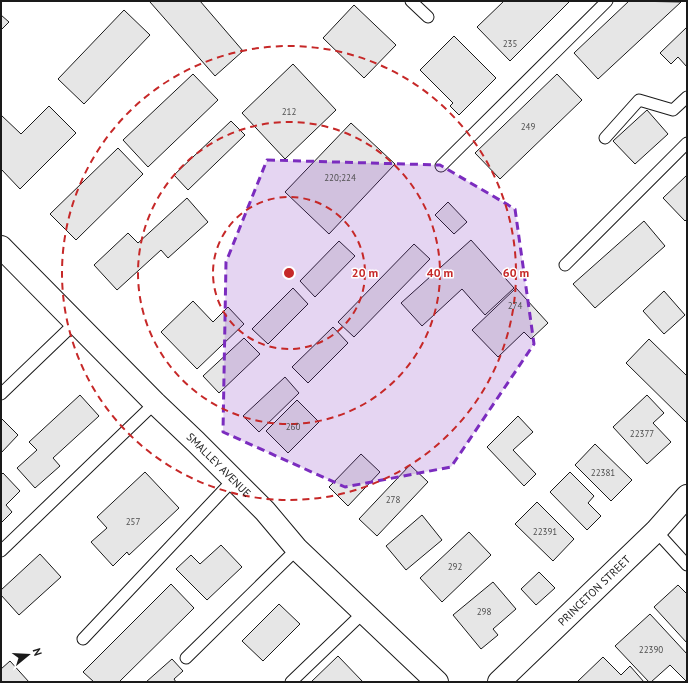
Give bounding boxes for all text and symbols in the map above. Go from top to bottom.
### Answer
house number: 235 [503,38,517,49]
house number: 212 [282,106,296,117]
house number: 249 [521,121,535,132]
house number: 220;224 [324,172,356,183]
text: 20 m [352,265,378,280]
text: 40 m [427,265,453,280]
text: 60 m [503,265,529,280]
centre of rings [282,266,296,280]
house number: 274 [508,300,522,311]
house number: 260 [286,421,300,432]
house number: 22377 [630,428,654,439]
street label: SMALLEY AVENUE [184,430,254,500]
house number: 22381 [591,467,615,478]
house number: 278 [386,494,400,505]
house number: 257 [126,516,140,527]
house number: 22391 [533,526,557,537]
street label: PRINCETON STREET [555,552,633,629]
house number: 292 [448,561,462,572]
house number: 298 [477,606,491,617]
north arrow [8,635,48,675]
house number: 22390 [639,644,663,655]
text: N [30,646,45,658]

